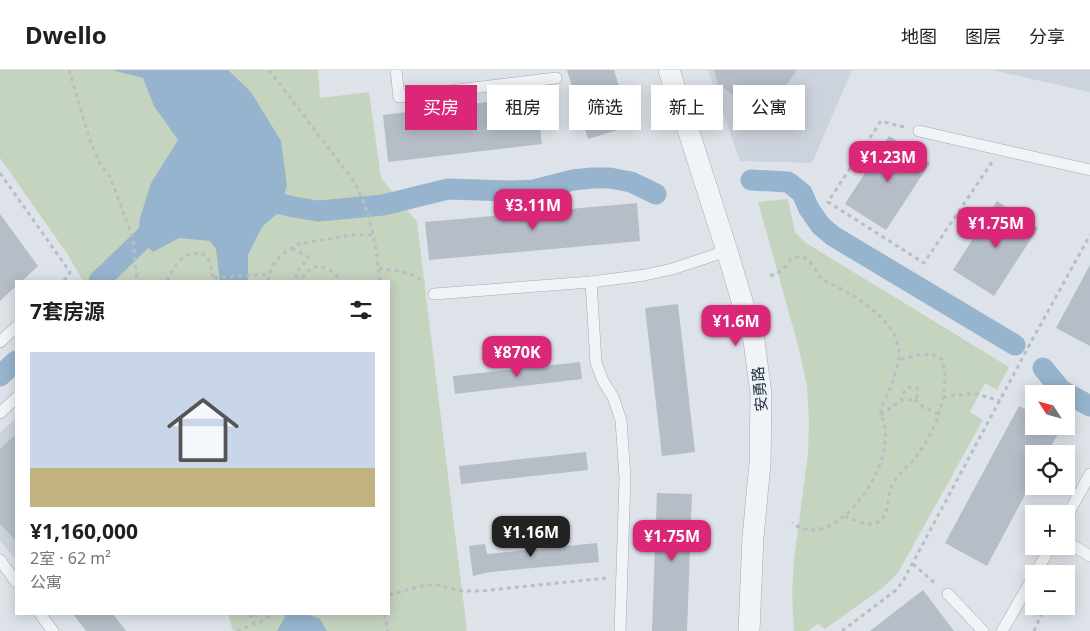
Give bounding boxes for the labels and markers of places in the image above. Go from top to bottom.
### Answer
pin: ¥1.23M [847,140,929,183]
pin: ¥3.11M [492,189,574,231]
pin: ¥1.75M [955,206,1037,249]
pin: ¥1.6M [701,304,771,347]
pin: ¥870K [482,336,552,378]
pin: ¥1.16M [490,516,572,558]
pin: ¥1.75M [631,520,713,562]

